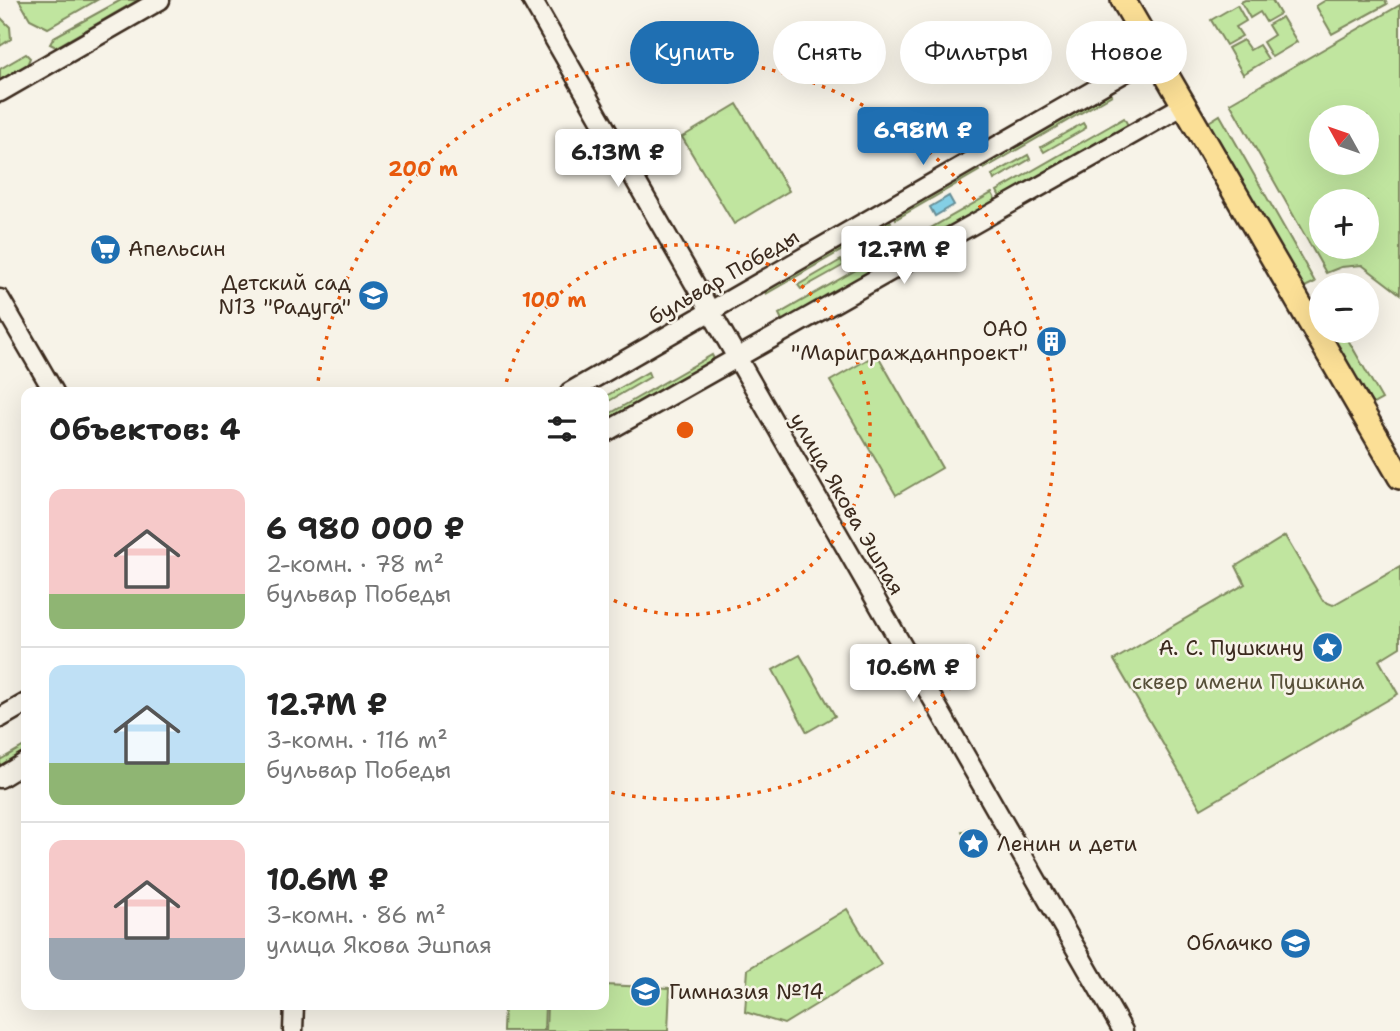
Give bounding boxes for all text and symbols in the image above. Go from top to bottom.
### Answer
chip: Купить [630,21,759,84]
chip: Снять [773,21,886,84]
chip: Фильтры [900,21,1052,84]
chip: Новое [1066,21,1187,84]
north arrow [1309,105,1379,175]
map controls [1309,105,1379,343]
pin: 6.98M ₽ [858,108,988,167]
text: 6.98M ₽ [873,115,973,145]
pin: 6.13M ₽ [553,130,683,189]
text: 6.13M ₽ [571,137,665,167]
text: 200 m [388,155,458,183]
button: + [1309,189,1379,259]
street label: бульвар Победы [644,223,804,331]
pin: 12.7M ₽ [839,226,969,286]
supermarket icon: Апельсин [88,232,122,266]
text: 12.7M ₽ [857,234,951,264]
place label: Апельсин [128,235,226,263]
place label: Детский сад N13 "Радуга" [218,269,351,321]
button: − [1309,273,1379,343]
school or university icon: Детский сад N13 "Радуга" [357,278,391,312]
text: 100 m [522,286,586,314]
place label: OAO "Маригражданпроект" [791,315,1028,367]
building icon: OAO "Маригражданпроект" [1034,324,1068,358]
street label: улица Якова Эшпая [783,408,911,600]
text: Объектов: 4 [49,409,241,450]
icon: filters [543,410,581,448]
centre of rings [673,418,697,442]
text: 6 980 000 ₽ [266,508,465,549]
icon: home [105,517,189,601]
text: 2-комн. · 78 m² [266,549,444,579]
text: бульвар Победы [266,579,451,609]
place icon: А. С. Пушкину [1310,631,1344,665]
place label: А. С. Пушкину [1158,634,1304,662]
pin: 10.6M ₽ [848,644,978,704]
text: 10.6M ₽ [866,652,960,682]
park label: сквер имени Пушкина [1132,668,1364,696]
text: 12.7M ₽ [266,684,388,725]
icon: home [105,693,189,777]
text: 3-комн. · 116 m² [266,725,448,755]
text: бульвар Победы [266,755,451,785]
place icon: Ленин и дети [957,827,991,861]
place label: Ленин и дети [997,830,1138,858]
text: 10.6M ₽ [266,859,389,900]
icon: home [105,868,189,952]
text: 3-комн. · 86 m² [266,900,446,930]
school or university icon: Облачко [1279,926,1313,960]
place label: Облачко [1186,929,1273,957]
text: улица Якова Эшпая [266,930,492,960]
school or university icon: Гимназия №14 [629,975,663,1009]
place label: Гимназия №14 [669,978,824,1006]

